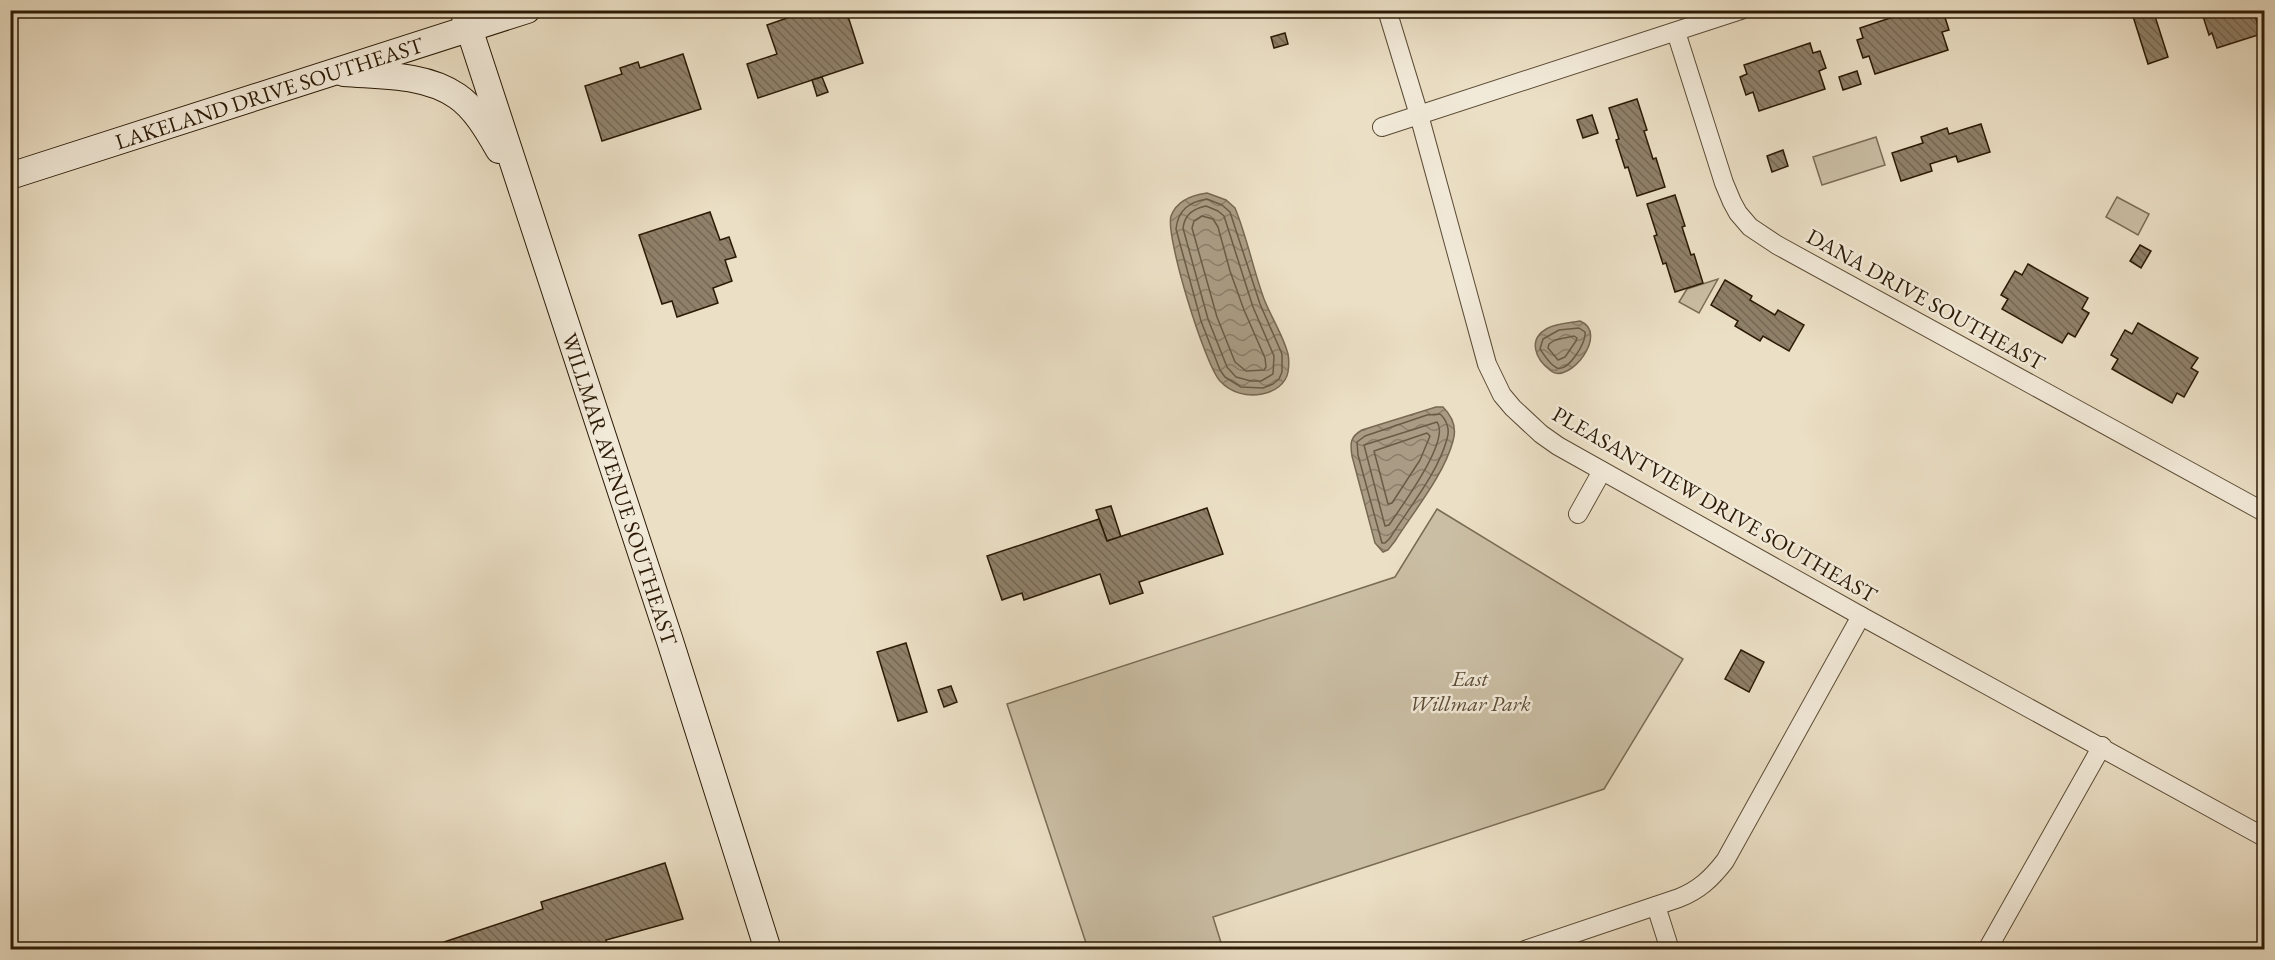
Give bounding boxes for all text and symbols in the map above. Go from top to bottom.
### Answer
street label: LAKELAND DRIVE SOUTHEAST [111,30,427,156]
street label: DANA DRIVE SOUTHEAST [1802,222,2050,377]
street label: WILLMAR AVENUE SOUTHEAST [555,329,684,649]
street label: PLEASANTVIEW DRIVE SOUTHEAST [1547,399,1882,610]
park label: East Willmar Park [1409,664,1531,718]

